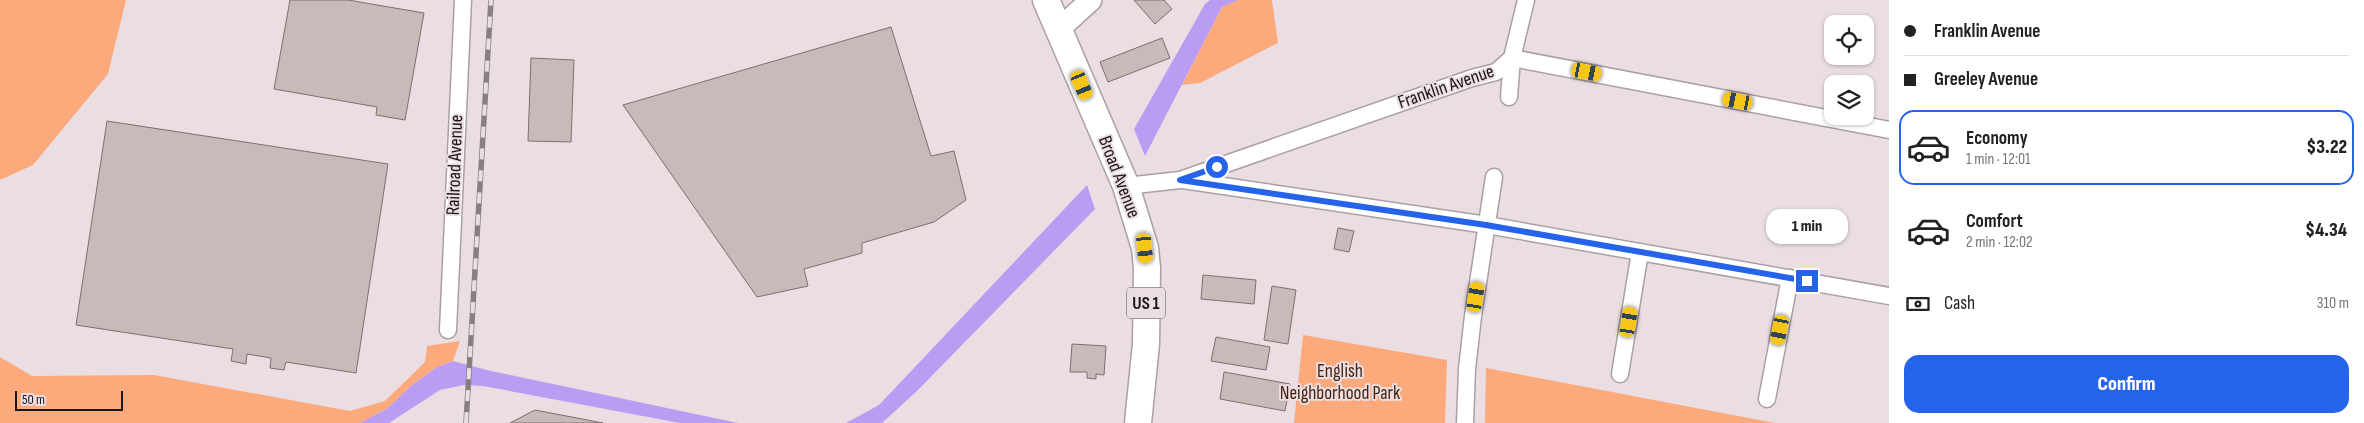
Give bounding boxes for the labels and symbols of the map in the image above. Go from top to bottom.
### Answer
street label: Franklin Avenue [1395,60,1497,114]
car [1570,62,1603,82]
car [1069,68,1094,102]
car [1721,91,1754,111]
street label: Railroad Avenue [442,114,468,216]
street label: Broad Avenue [1093,133,1145,221]
route start [1206,156,1228,178]
callout: 1 min [1766,208,1848,244]
car [1135,232,1154,264]
route end [1796,270,1818,292]
car [1466,281,1485,313]
road number: US 1 [1127,288,1165,318]
car [1619,306,1638,338]
car [1769,314,1790,346]
park label: English Neighborhood Park [1280,360,1401,405]
scale bar [15,388,122,411]

